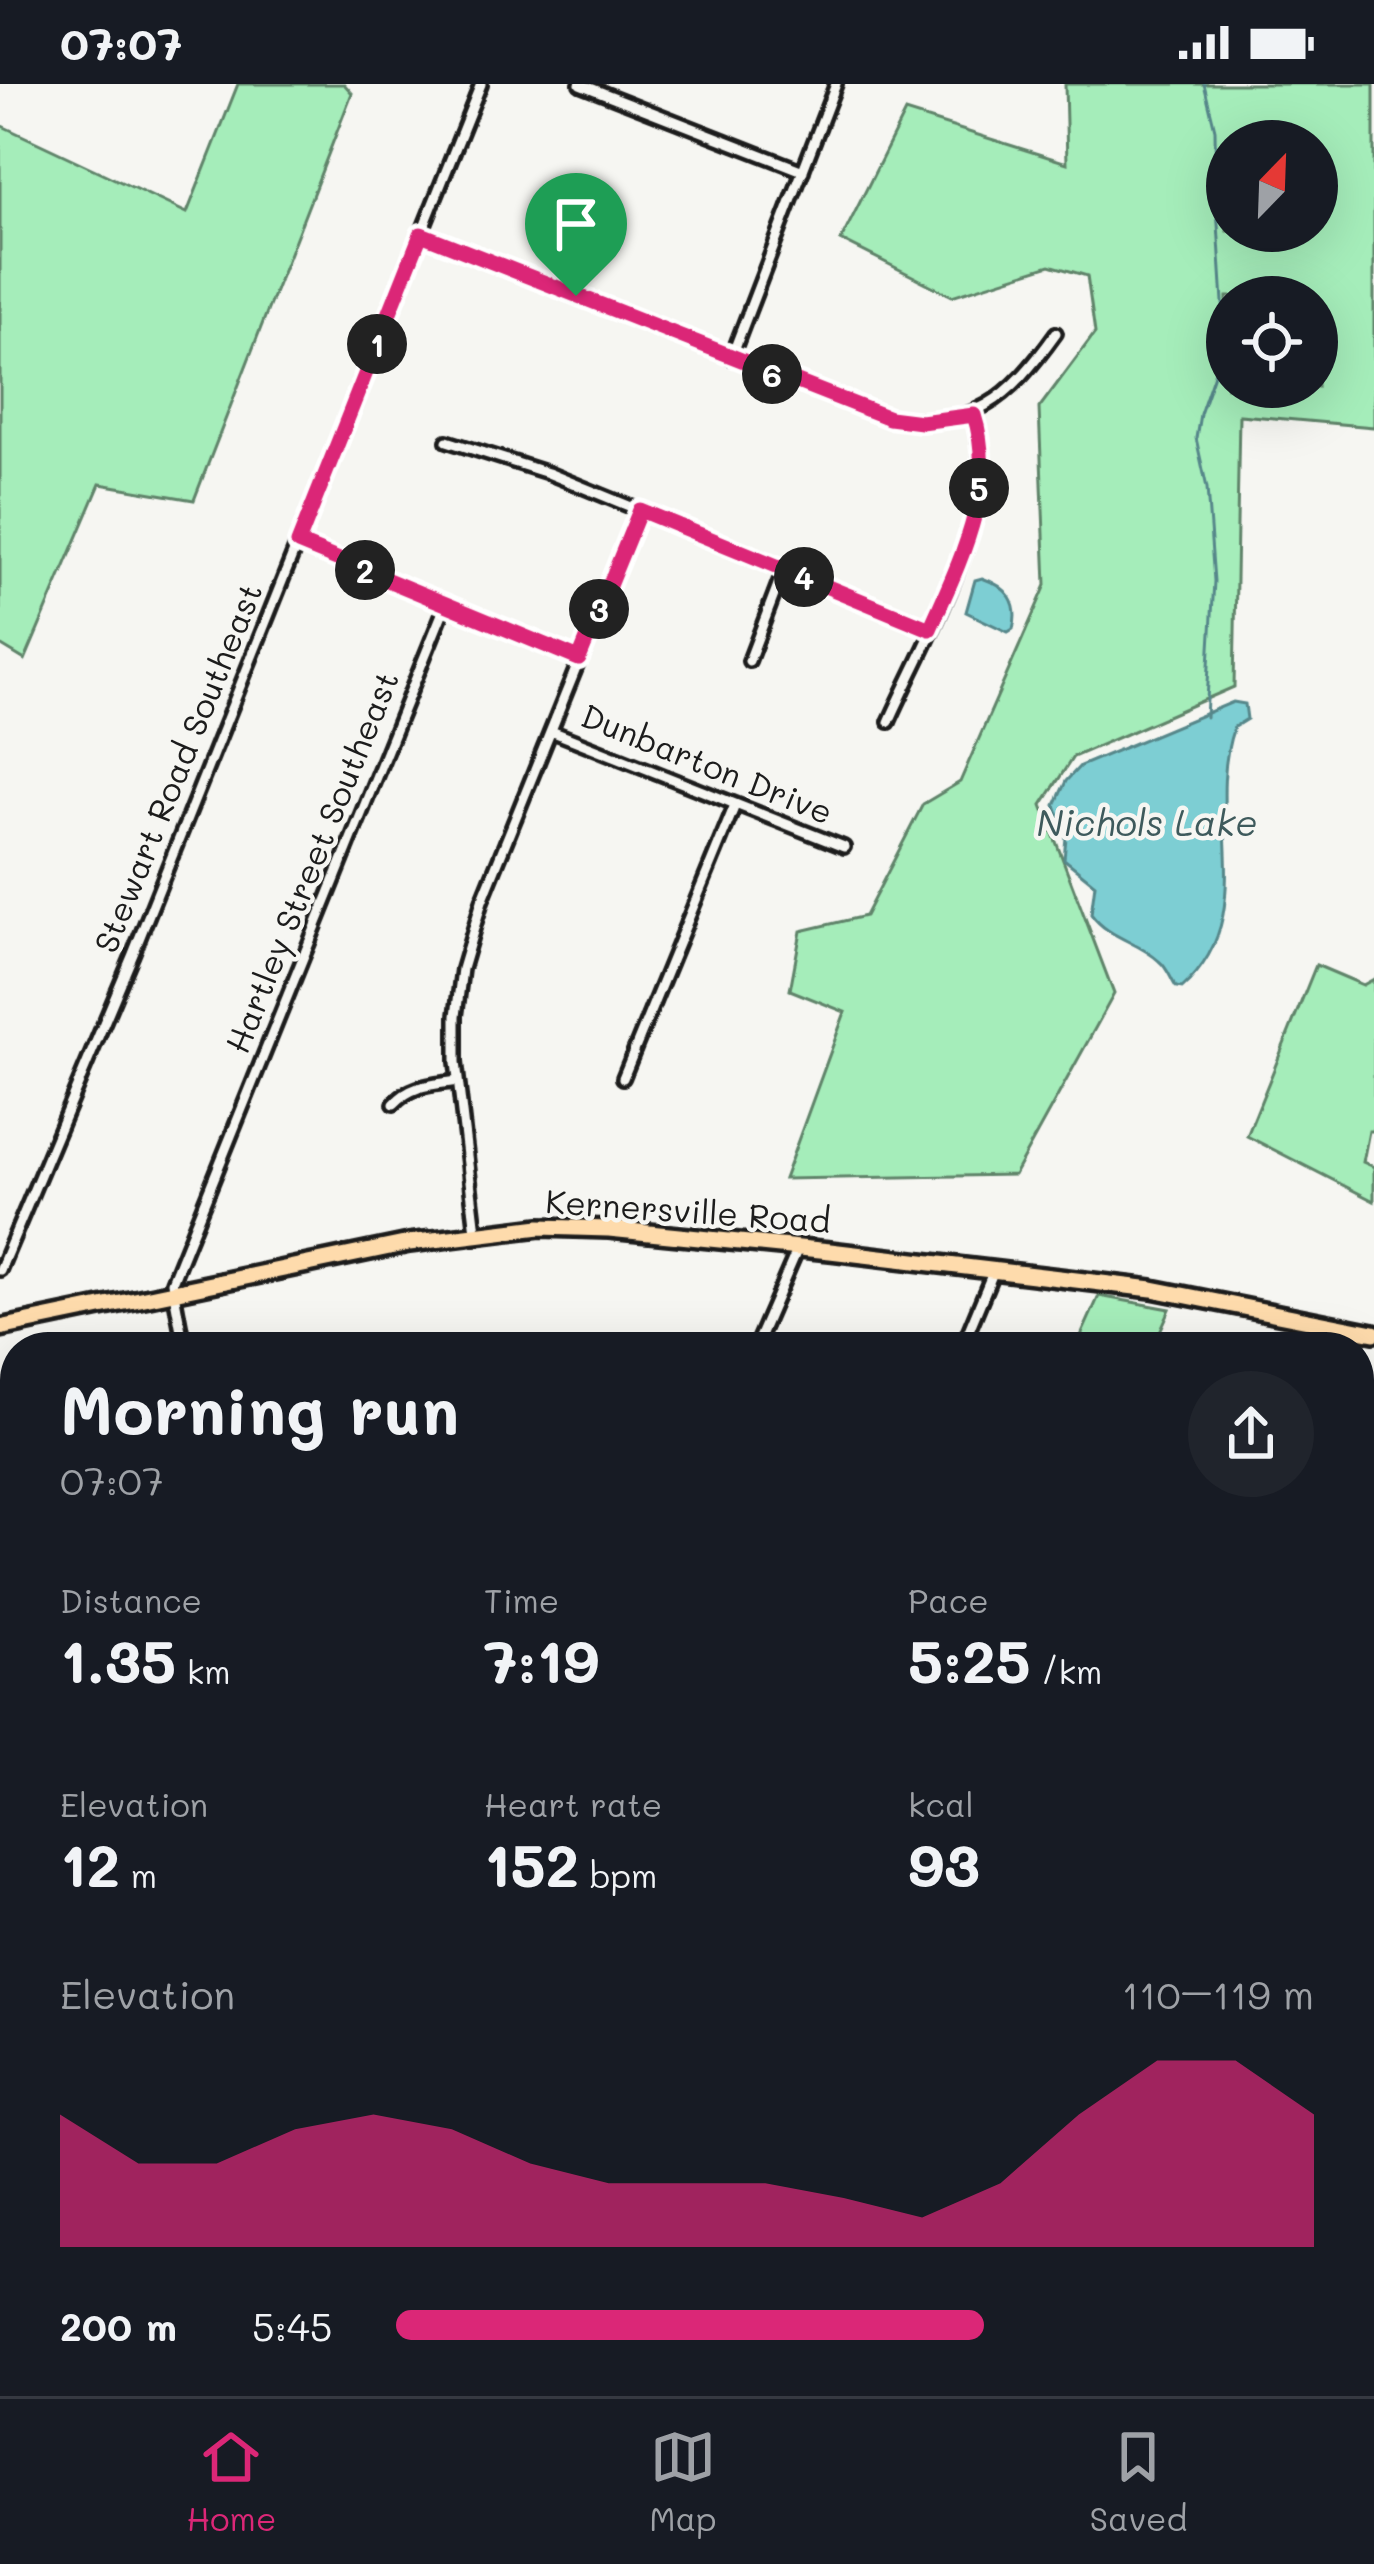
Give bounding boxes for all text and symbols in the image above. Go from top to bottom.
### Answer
text: 07:07 [60,13,182,71]
north arrow [1206,120,1338,252]
map controls [1206,120,1338,408]
pin [525,173,627,296]
icon: arrive [543,191,609,257]
button: locate [1206,276,1338,408]
pin: 1 [347,314,407,374]
text: 1 [370,322,384,365]
pin: 6 [742,344,802,404]
text: 6 [762,352,782,395]
pin: 5 [949,458,1009,518]
text: 5 [969,466,989,509]
pin: 2 [335,540,395,600]
pin: 4 [774,547,834,607]
text: 2 [356,548,374,591]
text: 4 [794,555,814,598]
street label: Stewart Road Southeast [83,576,271,959]
pin: 3 [569,579,629,639]
text: 3 [589,587,609,630]
street label: Hartley Street Southeast [214,664,408,1059]
street label: Dunbarton Drive [576,693,840,833]
water label: Nichols Lake [1036,798,1258,845]
street label: Kernersville Road [544,1178,832,1241]
text: Morning run [60,1366,459,1452]
button: share [1188,1371,1314,1497]
text: 07:07 [60,1454,164,1505]
text: Distance [60,1578,202,1621]
text: Time [484,1578,559,1621]
text: Pace [908,1578,989,1621]
text: 1.35 [60,1621,176,1699]
text: 7:19 [484,1621,599,1699]
text: 5:25 [908,1621,1031,1699]
text: km [176,1649,231,1692]
text: /km [1031,1649,1102,1692]
text: Elevation [60,1782,208,1825]
text: Heart rate [484,1782,662,1825]
text: kcal [908,1782,974,1825]
text: 12 [60,1825,120,1903]
text: 152 [484,1825,579,1903]
text: 93 [908,1825,980,1903]
text: m [120,1853,157,1896]
text: bpm [579,1853,657,1896]
text: Elevation [60,1968,235,2019]
text: 110–119 m [1122,1968,1314,2019]
text: 200 m [60,2300,177,2351]
text: 5:45 [252,2300,332,2351]
tab: Home [186,2424,276,2539]
tab: Map [649,2424,717,2539]
tab: Saved [1090,2424,1187,2539]

